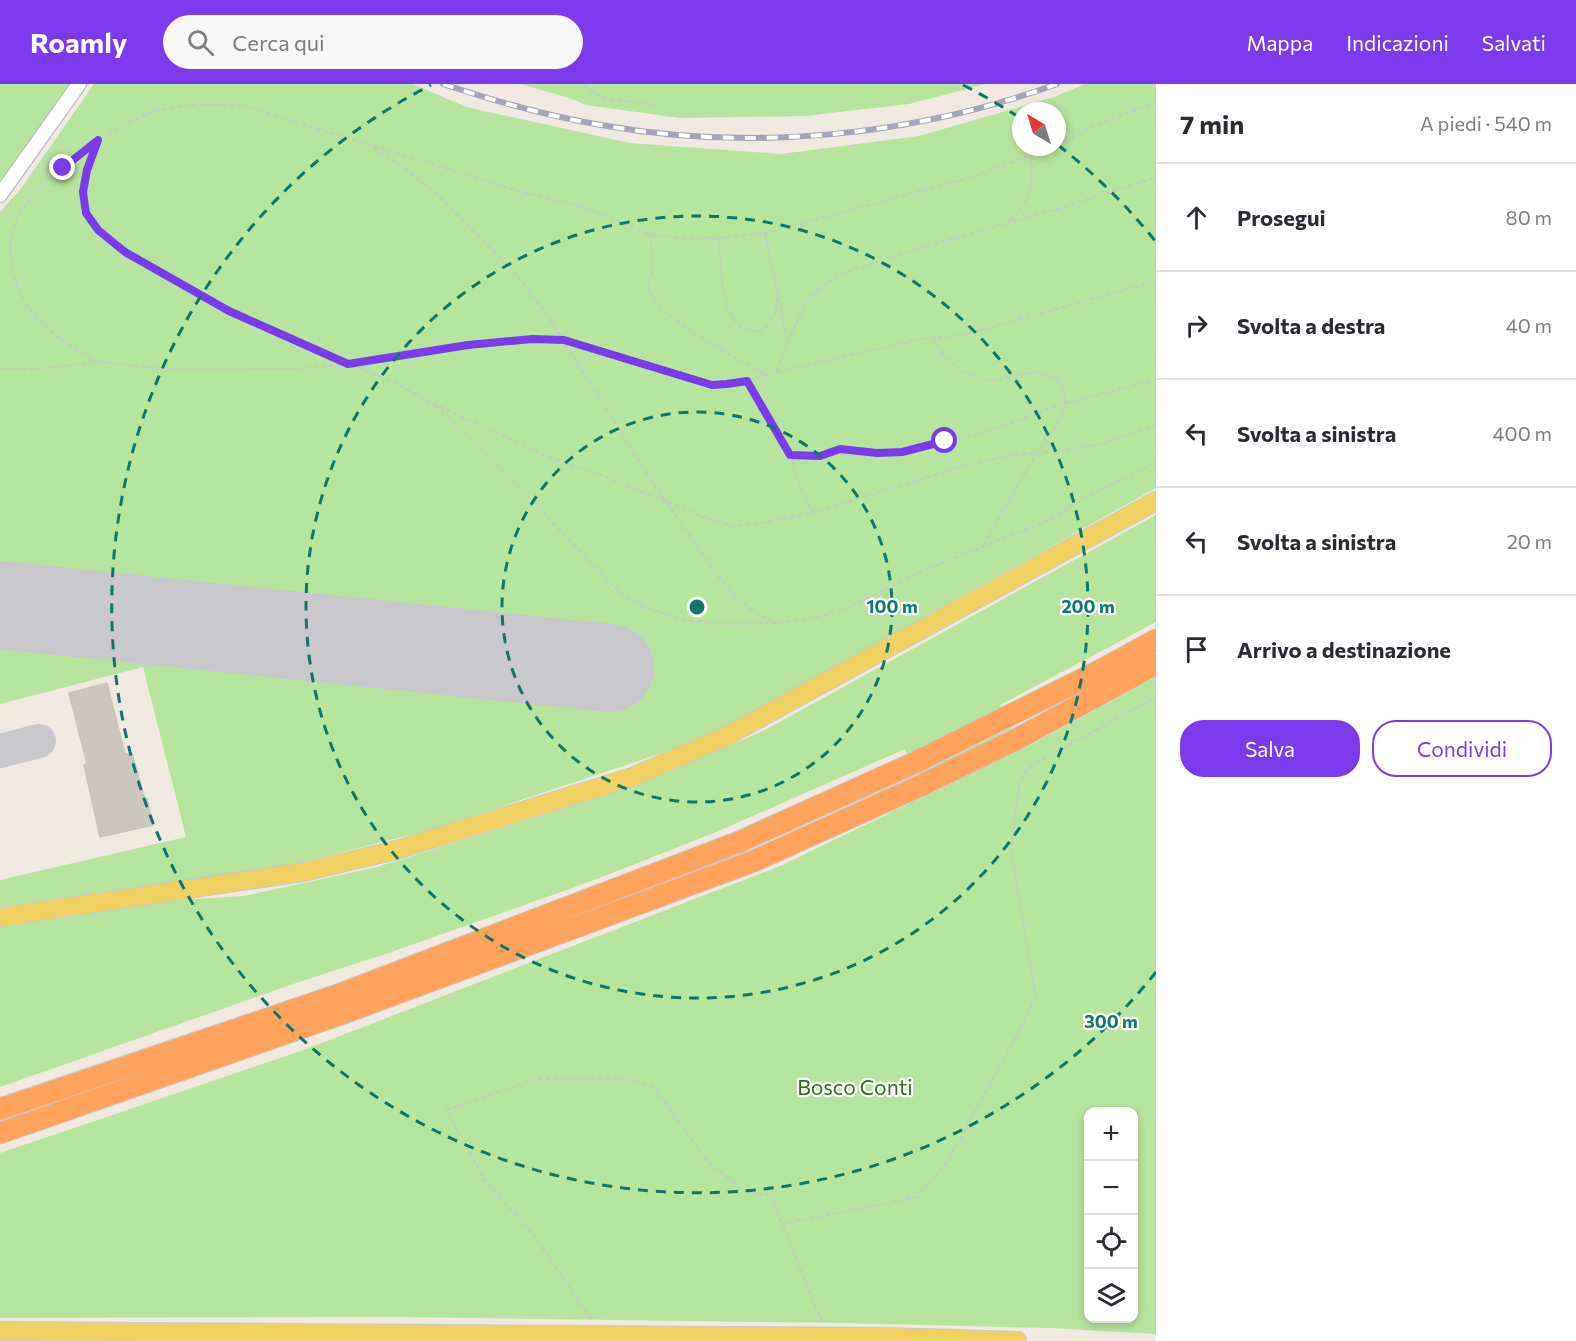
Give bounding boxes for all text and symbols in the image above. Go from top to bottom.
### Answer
search box [163,15,583,69]
text: Roamly [30,25,127,59]
icon: search [184,26,217,59]
text: Cerca qui [232,29,325,56]
text: Mappa [1246,30,1313,55]
text: Indicazioni [1346,30,1449,55]
text: Salvati [1482,30,1546,55]
north arrow [1012,102,1066,156]
text: 7 min [1180,108,1244,139]
text: A piedi · 540 m [1420,111,1552,135]
route end [49,154,75,180]
icon: ahead [1180,201,1213,234]
text: Prosegui [1237,204,1326,231]
text: 80 m [1506,205,1552,229]
icon: right [1180,309,1213,342]
text: Svolta a destra [1237,312,1385,339]
text: 40 m [1506,313,1552,337]
icon: left [1180,417,1213,450]
text: Svolta a sinistra [1237,420,1396,447]
text: 400 m [1493,421,1552,445]
route start [931,427,957,453]
icon: left [1180,525,1213,558]
text: Svolta a sinistra [1237,528,1396,555]
text: 20 m [1507,529,1552,553]
text: 100 m [866,595,918,617]
text: 200 m [1061,595,1115,617]
centre of rings [687,597,707,617]
icon: arrive [1180,633,1213,666]
text: Arrivo a destinazione [1237,636,1451,663]
button: Salva [1180,720,1360,777]
button: Condividi [1372,720,1552,777]
text: 300 m [1084,1010,1138,1032]
park label: Bosco Conti [797,1074,913,1099]
map controls [1084,1107,1138,1323]
button: + [1084,1107,1138,1161]
button: − [1084,1161,1138,1215]
button: locate [1084,1215,1138,1269]
button: layers [1084,1269,1138,1323]

